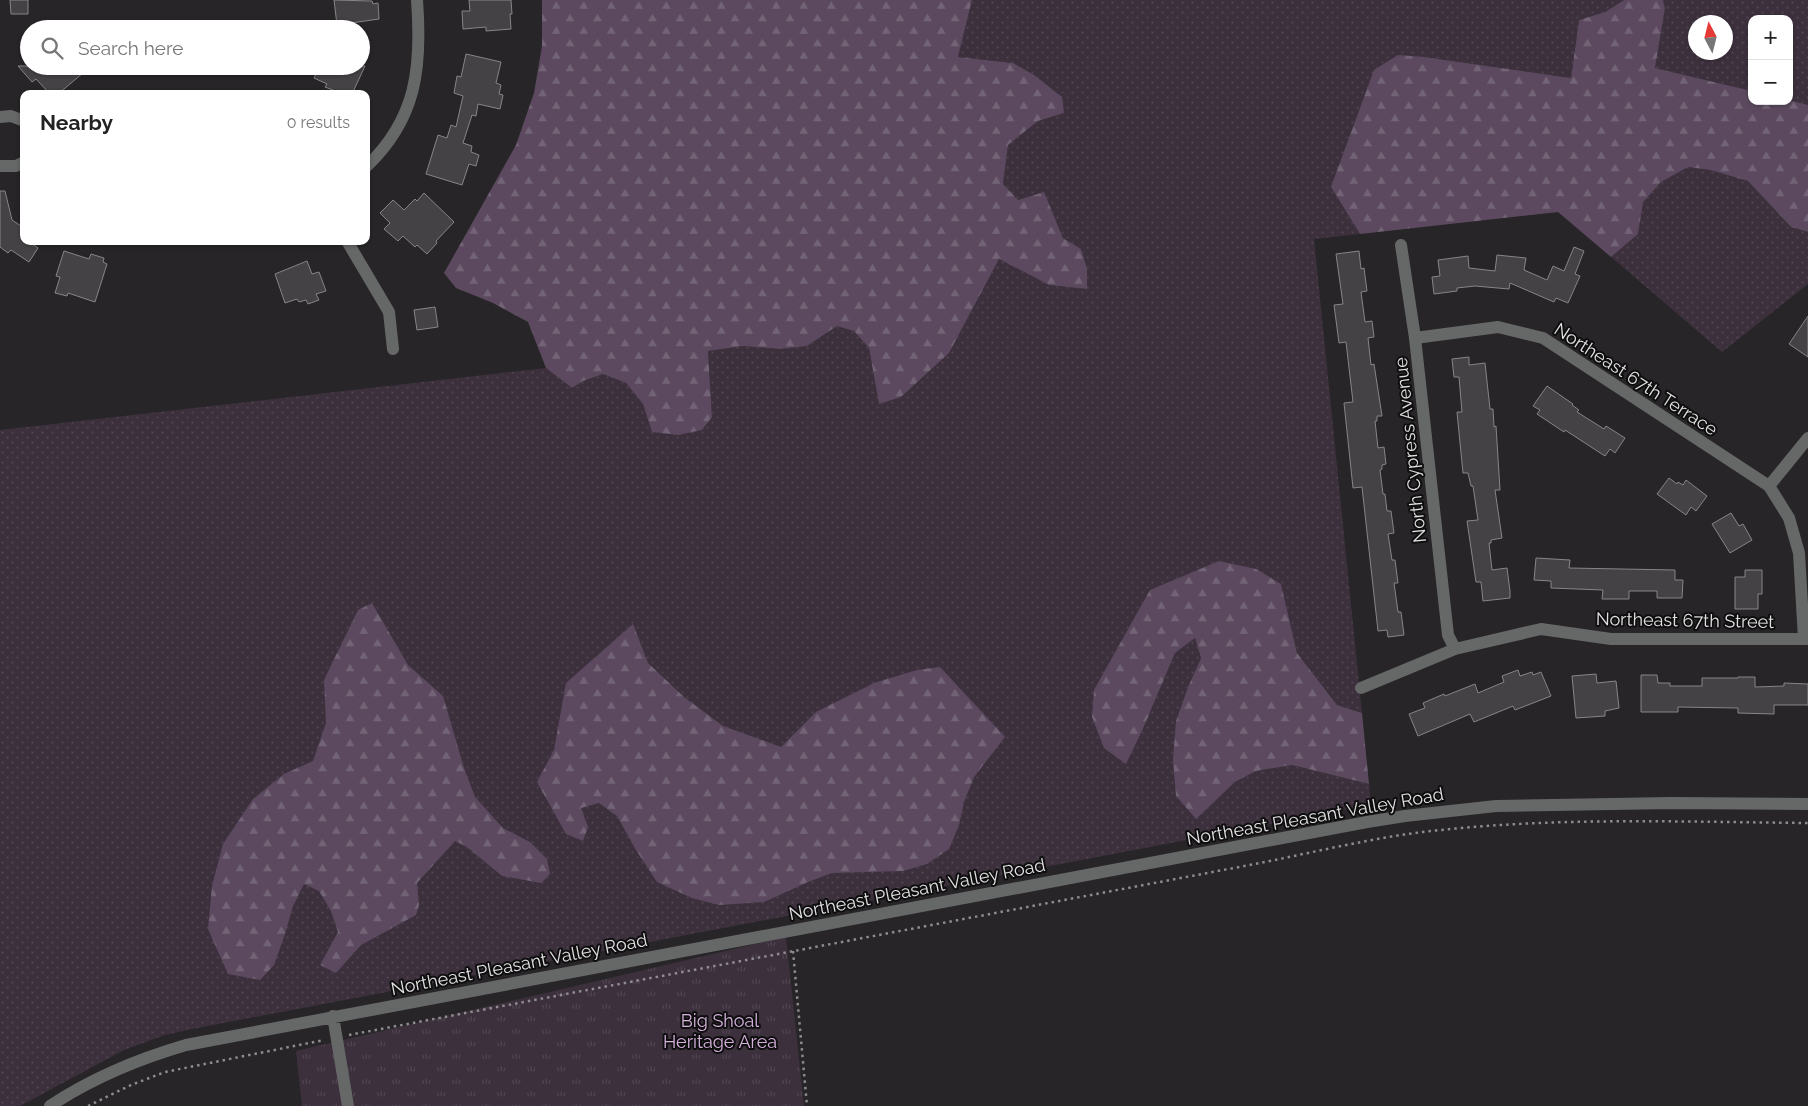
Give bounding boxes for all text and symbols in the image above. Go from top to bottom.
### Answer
north arrow [1688,15,1733,60]
map controls [1748,15,1793,105]
button: + [1748,15,1793,60]
search box [20,20,370,75]
icon: search [38,34,66,62]
text: Search here [78,37,184,59]
button: − [1748,60,1793,105]
text: Nearby [40,110,113,135]
text: 0 results [287,113,350,132]
street label: Northeast 67th Terrace [1550,318,1722,440]
street label: North Cypress Avenue [1390,356,1430,544]
street label: Northeast 67th Street [1596,608,1774,632]
street label: Northeast Pleasant Valley Road [1185,783,1445,849]
street label: Northeast Pleasant Valley Road [787,854,1047,924]
street label: Northeast Pleasant Valley Road [389,929,649,999]
park label: Big Shoal Heritage Area [663,1010,777,1052]

